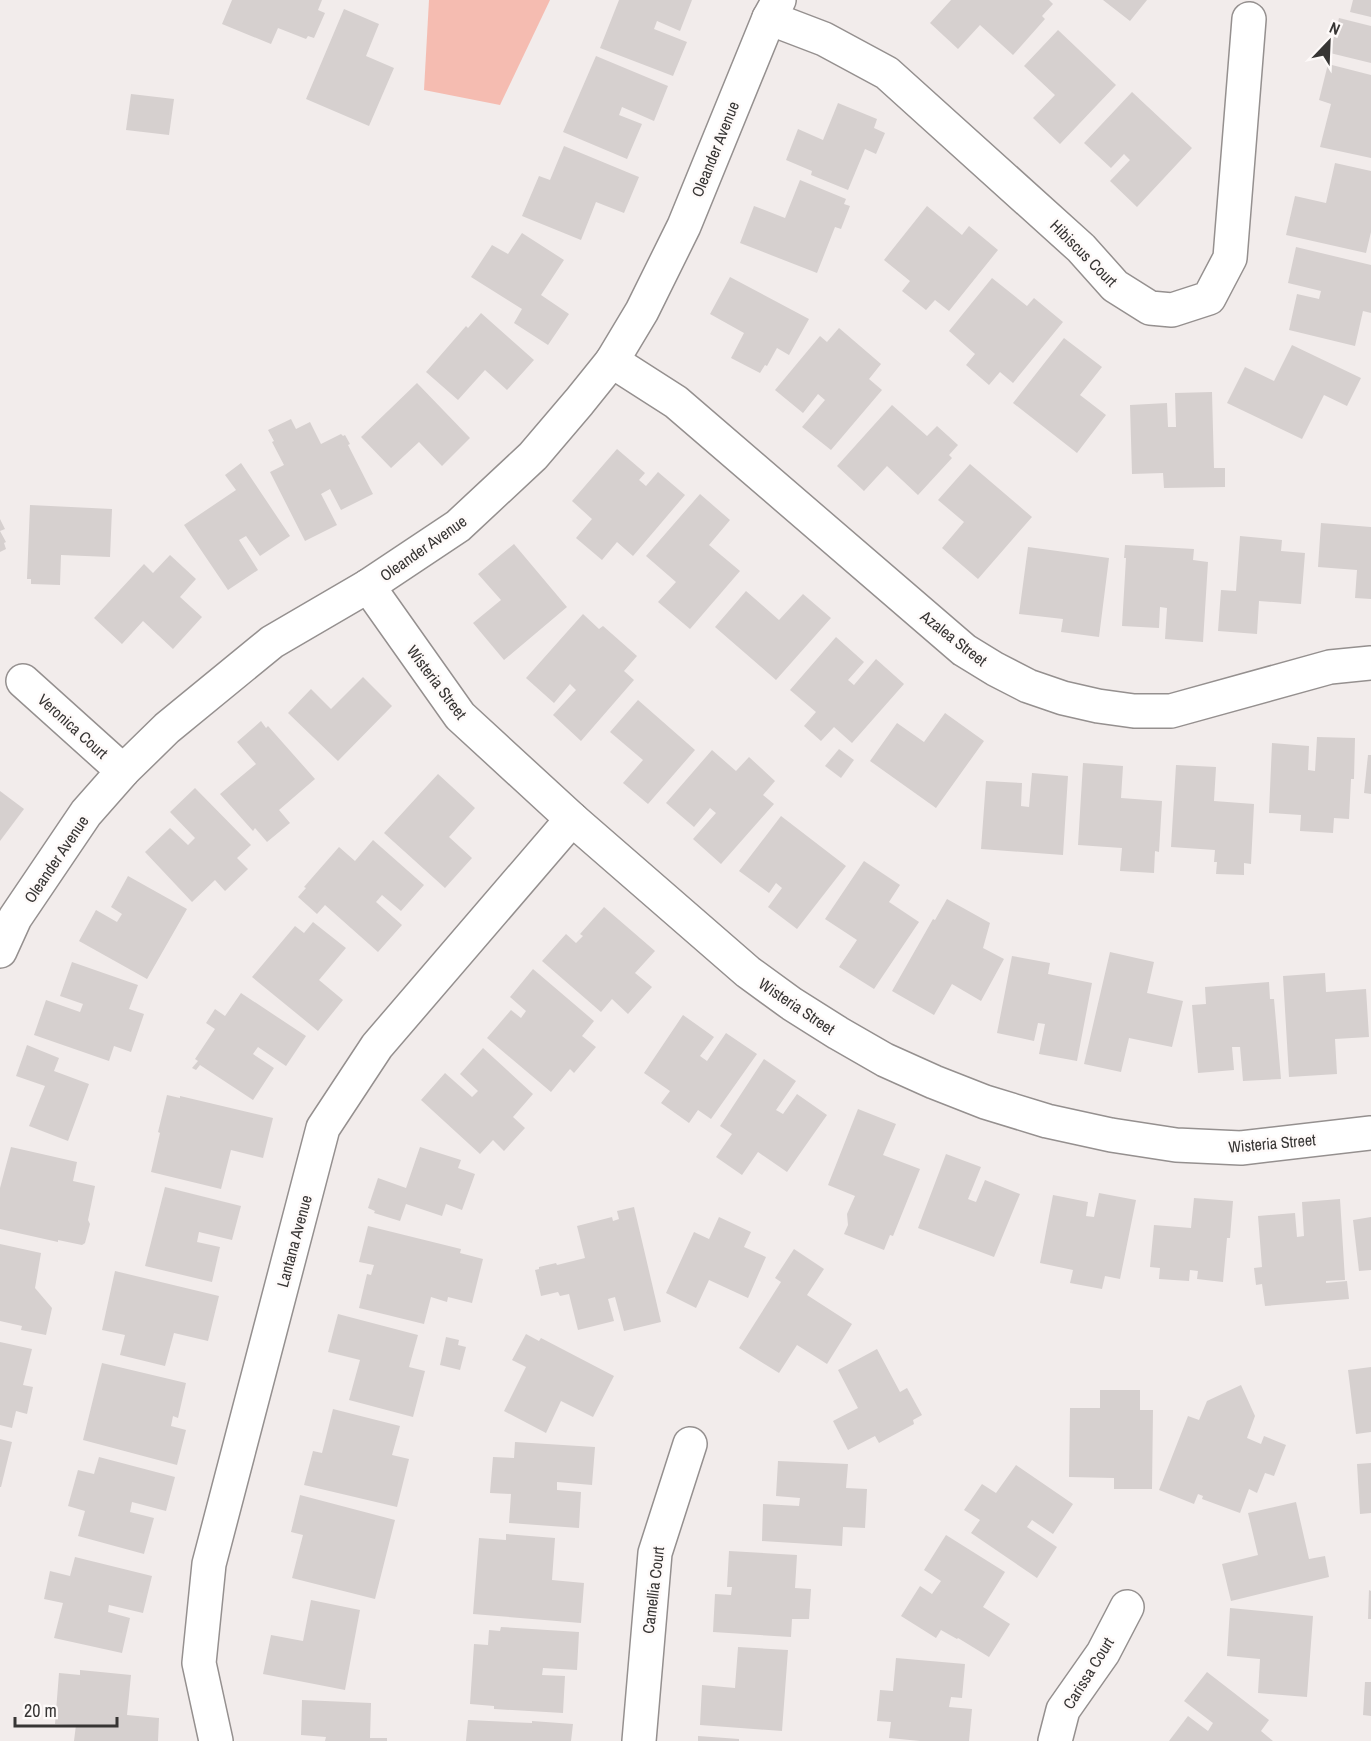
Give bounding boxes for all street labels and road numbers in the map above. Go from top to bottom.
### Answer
street label: Oleander Avenue [686,98,744,200]
street label: Hibiscus Court [1046,215,1123,292]
street label: Oleander Avenue [375,510,471,586]
street label: Azalea Street [915,604,992,671]
street label: Wisteria Street [402,640,472,724]
street label: Veronica Court [33,689,113,764]
street label: Oleander Avenue [19,811,93,907]
street label: Wisteria Street [755,972,840,1040]
street label: Wisteria Street [1227,1128,1317,1158]
street label: Lantana Avenue [271,1192,317,1290]
street label: Camellia Court [637,1545,669,1635]
street label: Carissa Court [1057,1633,1119,1713]

